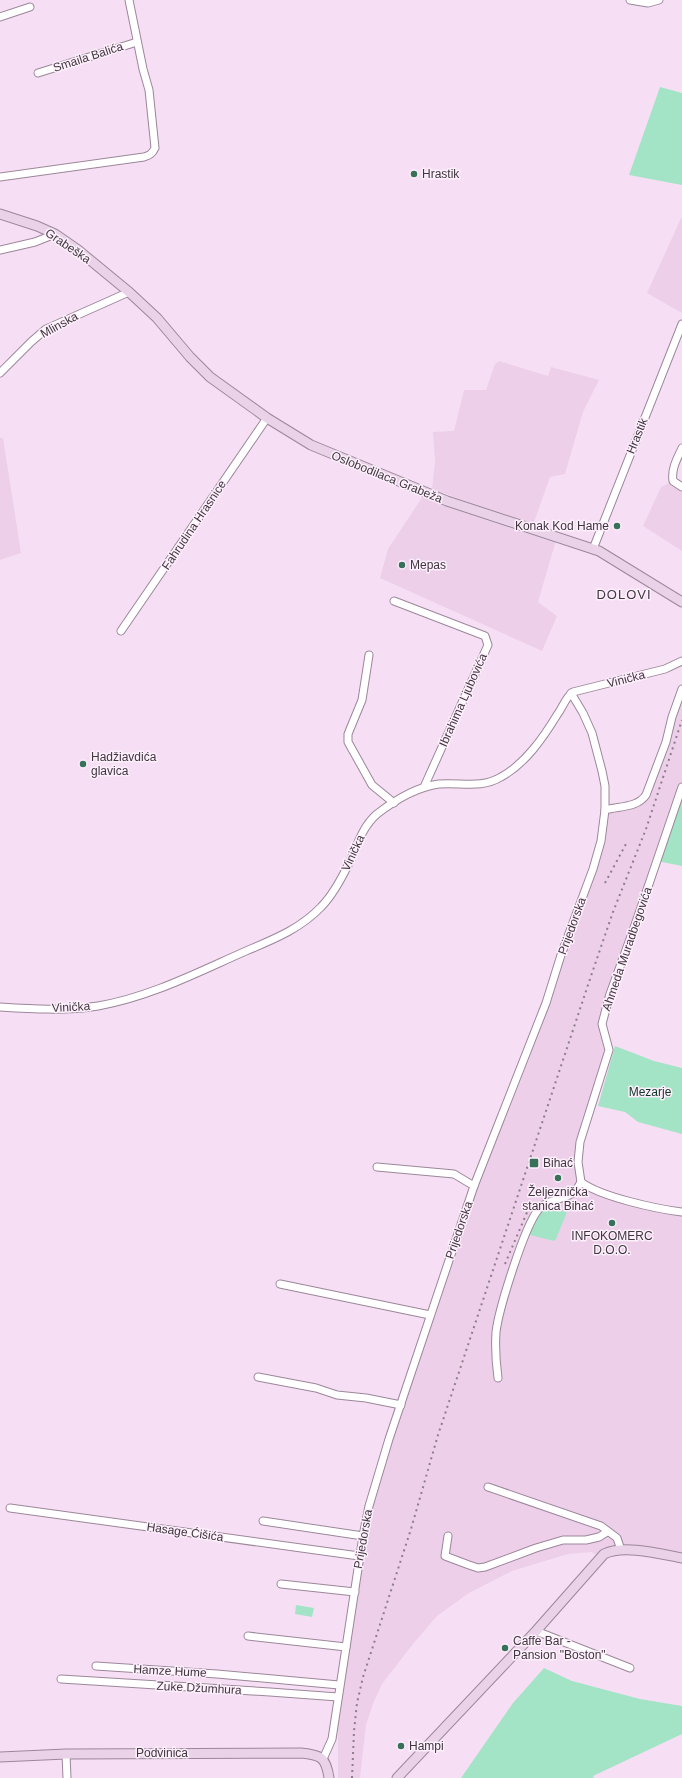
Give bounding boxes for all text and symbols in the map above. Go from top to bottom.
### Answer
street label: Smaila Balića [51,39,125,75]
place label: Hrastik [422,167,460,181]
marker: Hrastik [409,169,419,179]
street label: Grabeška [43,226,94,267]
street label: Mlinska [38,309,80,341]
street label: Hrastik [624,415,651,456]
street label: Oslobodilaca Grabeža [329,448,445,506]
street label: Fahrudina Hrasnice [159,477,229,572]
place label: Konak Kod Hame [515,519,609,533]
marker: Konak Kod Hame [612,521,622,531]
place label: Mepas [410,558,446,572]
marker: Mepas [397,560,407,570]
district label: DOLOVI [596,587,652,602]
street label: Ibrahima Ljubovića [436,651,490,749]
street label: Vinička [606,667,647,690]
place label: Hadžiavdića glavica [91,750,157,778]
marker: Hadžiavdića glavica [78,759,88,769]
street label: Vinička [339,832,368,873]
street label: Ahmeda Muradbegovića [599,885,655,1013]
street label: Prijedorska [555,895,589,957]
street label: Vinička [51,999,91,1015]
park label: Mezarje [629,1085,672,1099]
place label: Bihać [543,1156,573,1170]
marker: Bihać [528,1157,540,1169]
marker: Željeznička stanica Bihać [553,1173,563,1183]
place label: Željeznička stanica Bihać [522,1184,594,1213]
street label: Prijedorska [443,1199,475,1261]
marker: INFOKOMERC D.O.O. [607,1218,617,1228]
place label: INFOKOMERC D.O.O. [571,1229,653,1257]
street label: Prijedorska [351,1508,375,1570]
street label: Hasage Ćišića [146,1519,225,1544]
place label: Caffe Bar - Pansion "Boston" [513,1634,606,1662]
marker: Caffe Bar - Pansion "Boston" [500,1643,510,1653]
street label: Hamze Hume [133,1662,207,1680]
street label: Zuke Džumhura [156,1679,242,1697]
place label: Hampi [409,1739,444,1753]
marker: Hampi [396,1741,406,1751]
street label: Podvinica [136,1746,188,1760]

